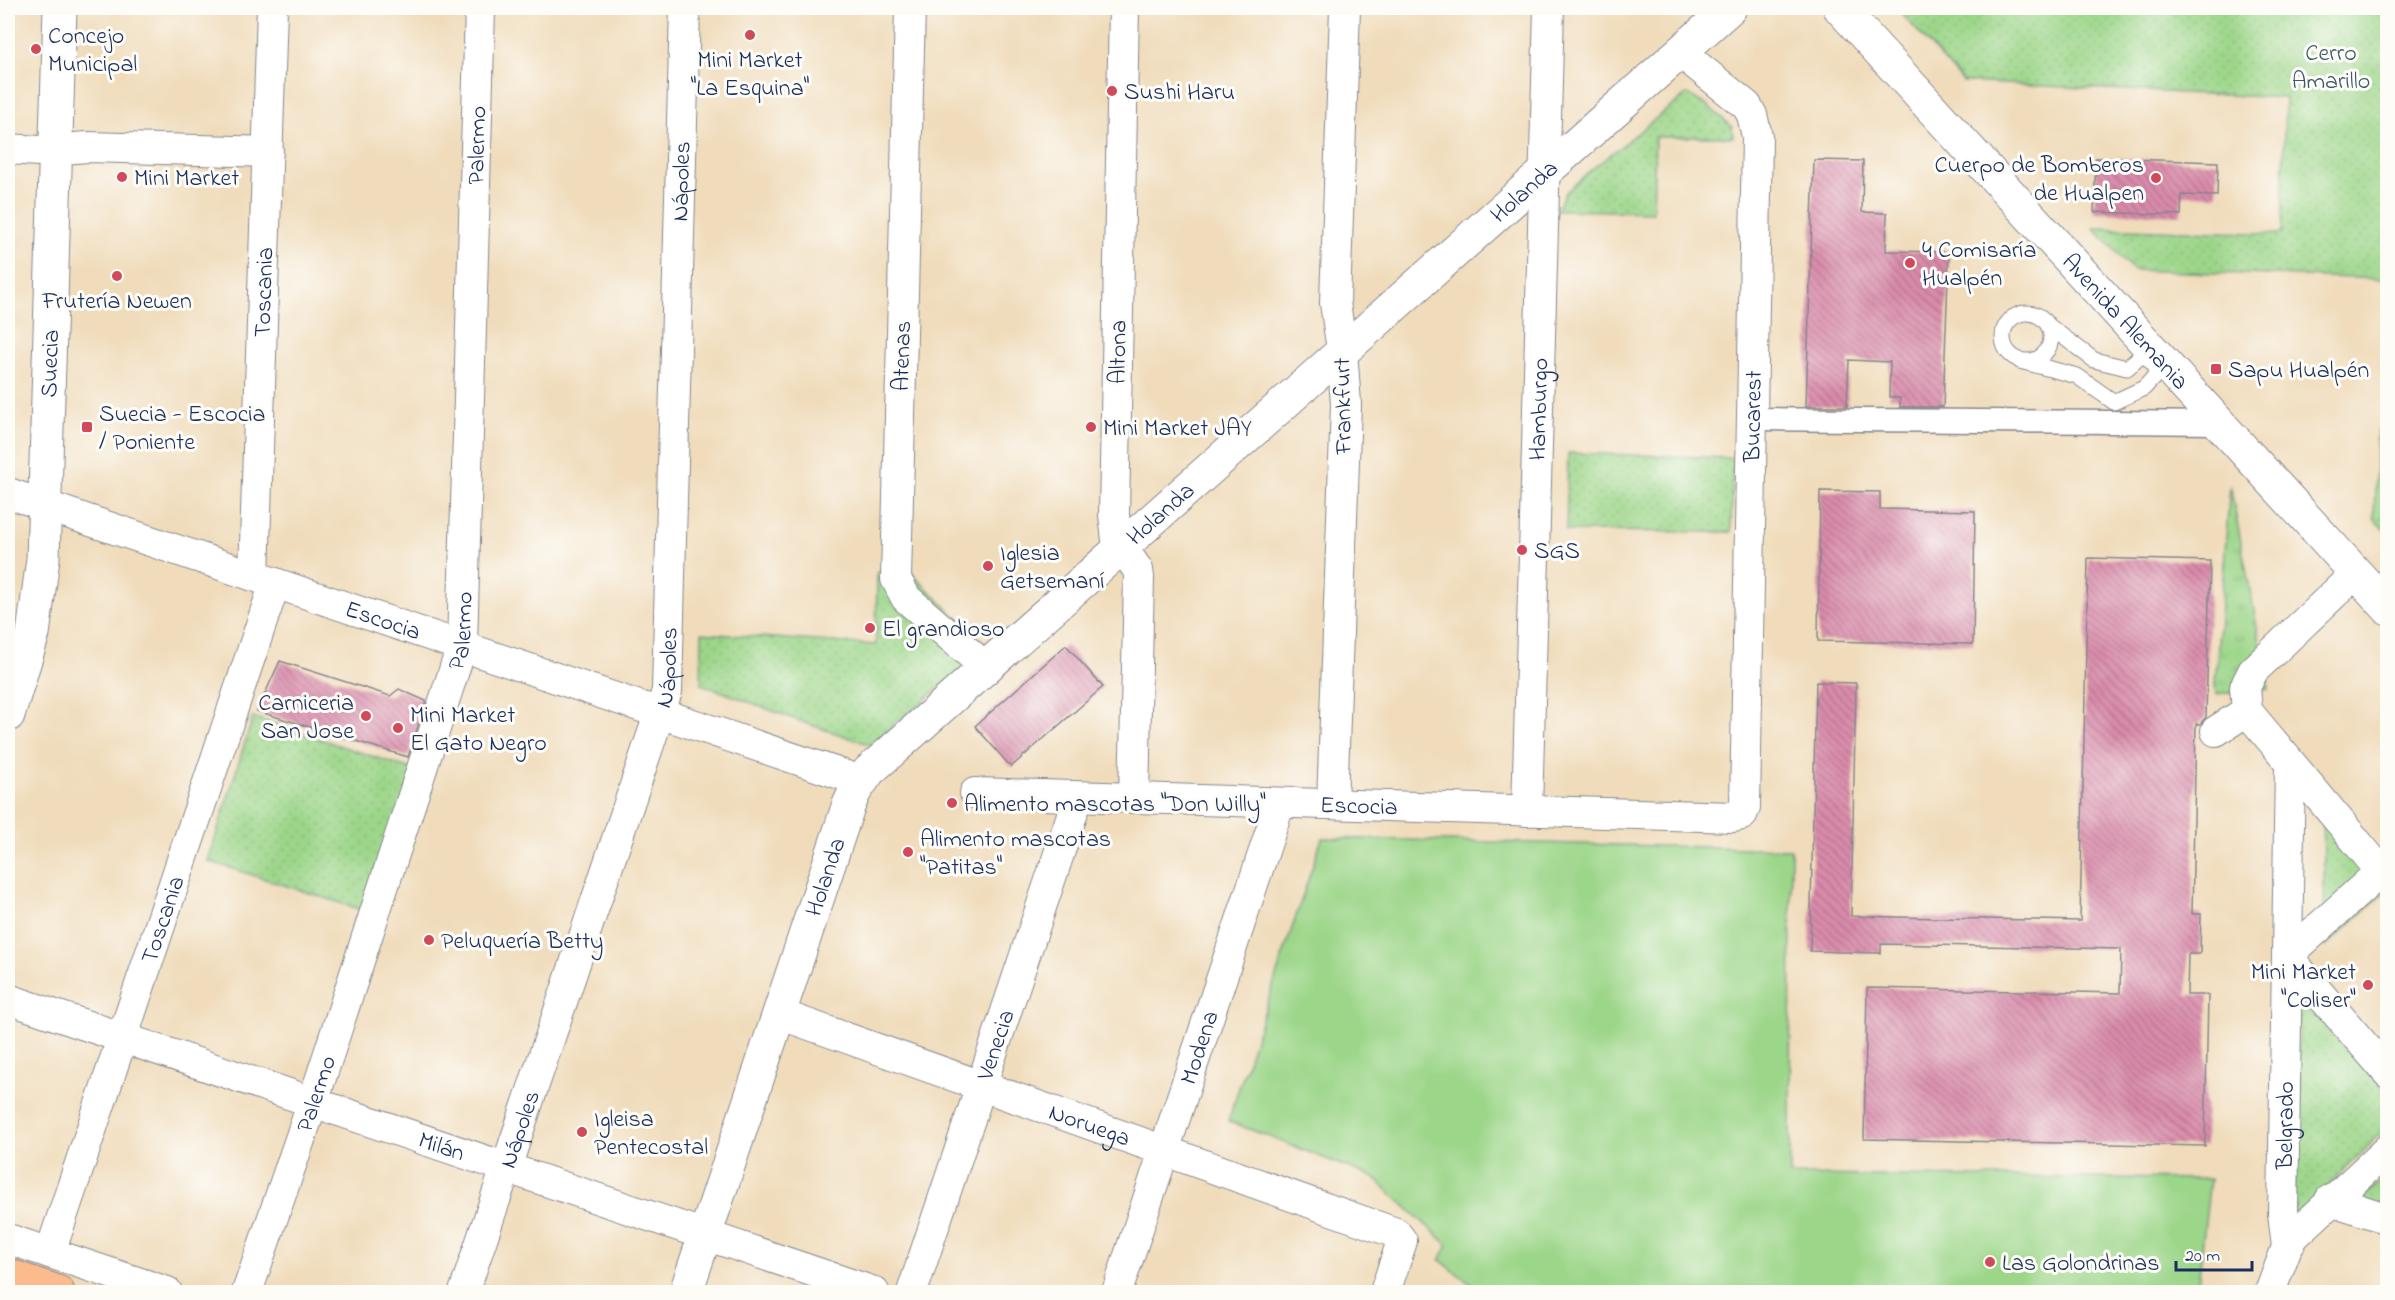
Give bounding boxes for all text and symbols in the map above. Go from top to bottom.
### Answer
place label: Concejo Municipal [48,20,137,83]
marker: Mini Market "La Esquina" [743,28,757,42]
park label: Cerro Amarillo [2292,37,2370,100]
marker: Concejo Municipal [29,42,43,56]
place label: Mini Market "La Esquina" [691,44,809,107]
place label: Sushi Haru [1124,76,1235,111]
marker: Sushi Haru [1105,84,1119,98]
street label: Palermo [460,105,497,185]
street label: Nápoles [664,141,701,222]
place label: Cuerpo de Bomberos de Hualpen [1934,149,2144,212]
street label: Holanda [1483,153,1567,233]
place label: Mini Market [134,162,239,197]
marker: Mini Market [115,170,129,184]
marker: Cuerpo de Bomberos de Hualpen [2149,171,2163,185]
place label: 4 Comisaría Hualpén [1922,234,2036,297]
street label: Toscania [247,247,284,338]
street label: Avenida Alemania [2052,247,2196,399]
marker: 4 Comisaría Hualpén [1903,256,1917,270]
marker: Frutería Newen [110,269,124,283]
place label: Frutería Newen [41,285,192,320]
street label: Atenas [885,320,922,392]
street label: Altona [1101,320,1138,384]
street label: Suecia [33,329,70,398]
place label: Sapu Hualpén [2228,354,2369,389]
street label: Frankfurt [1326,357,1363,456]
street label: Hamburgo [1522,357,1559,461]
marker: Sapu Hualpén [2209,362,2223,376]
street label: Bucarest [1736,370,1773,464]
place label: Suecia - Escocia / Poniente [99,398,266,461]
place label: Mini Market JAY [1103,412,1252,447]
marker: Suecia - Escocia / Poniente [80,420,94,434]
marker: Mini Market JAY [1084,420,1098,434]
street label: Holanda [1120,475,1204,555]
place label: SGS [1534,535,1580,570]
place label: Iglesia Getsemaní [1000,537,1105,600]
marker: SGS [1515,543,1529,557]
marker: Iglesia Getsemaní [981,559,995,573]
street label: Palermo [440,591,484,675]
street label: Escocia [340,593,425,651]
place label: El grandioso [882,613,1005,648]
marker: El grandioso [863,621,877,635]
street label: Nápoles [648,627,689,713]
place label: Carniceria San Jose [258,687,354,750]
place label: Mini Market El Gato Negro [410,699,547,762]
marker: Carniceria San Jose [359,709,373,723]
marker: Mini Market El Gato Negro [391,721,405,735]
place label: Alimento mascotas "Don Willy" [964,788,1266,824]
street label: Escocia [1319,789,1398,826]
marker: Alimento mascotas "Don Willy" [945,796,959,810]
place label: Alimento mascotas "Patitas" [920,823,1111,886]
street label: Holanda [798,833,857,921]
marker: Alimento mascotas "Patitas" [901,845,915,859]
street label: Toscania [133,872,195,968]
place label: Peluquería Betty [441,925,603,961]
marker: Peluquería Betty [422,933,436,947]
place label: Mini Market "Coliser" [2251,956,2356,1019]
marker: Mini Market "Coliser" [2361,978,2375,992]
street label: Venecia [969,1005,1025,1086]
street label: Modena [1172,1006,1230,1090]
street label: Palermo [289,1051,347,1137]
street label: Belgrado [2269,1081,2305,1171]
street label: Nápoles [492,1086,551,1173]
street label: Noruega [1044,1096,1135,1157]
place label: Igleisa Pentecostal [594,1103,708,1166]
street label: Milán [413,1124,469,1172]
marker: Igleisa Pentecostal [575,1125,589,1139]
scale bar [2176,1234,2252,1272]
text: 20 m [2185,1244,2220,1270]
place label: Las Golondrinas [2002,1247,2159,1282]
marker: Las Golondrinas [1983,1255,1997,1269]

